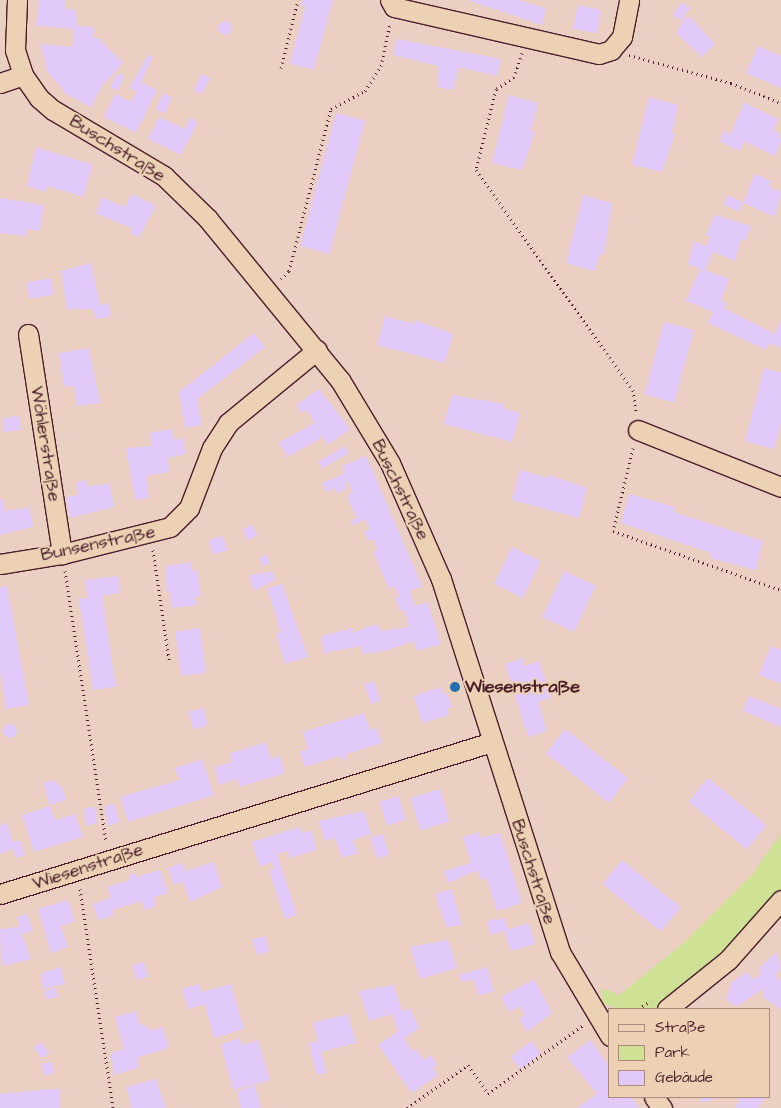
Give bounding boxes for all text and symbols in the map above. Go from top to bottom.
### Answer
street label: Buschstraße [65,111,169,187]
street label: Wöhlerstraße [25,385,65,503]
street label: Buschstraße [366,436,434,544]
street label: Bunsenstraße [39,521,157,567]
place label: Wiesenstraße [465,676,580,698]
marker: Wiesenstraße [449,681,461,693]
street label: Buschstraße [506,817,560,927]
street label: Wiesenstraße [30,839,146,895]
legend [608,1008,771,1098]
text: Straße [655,1017,705,1038]
text: Park [655,1042,690,1063]
text: Gebäude [655,1067,713,1088]

